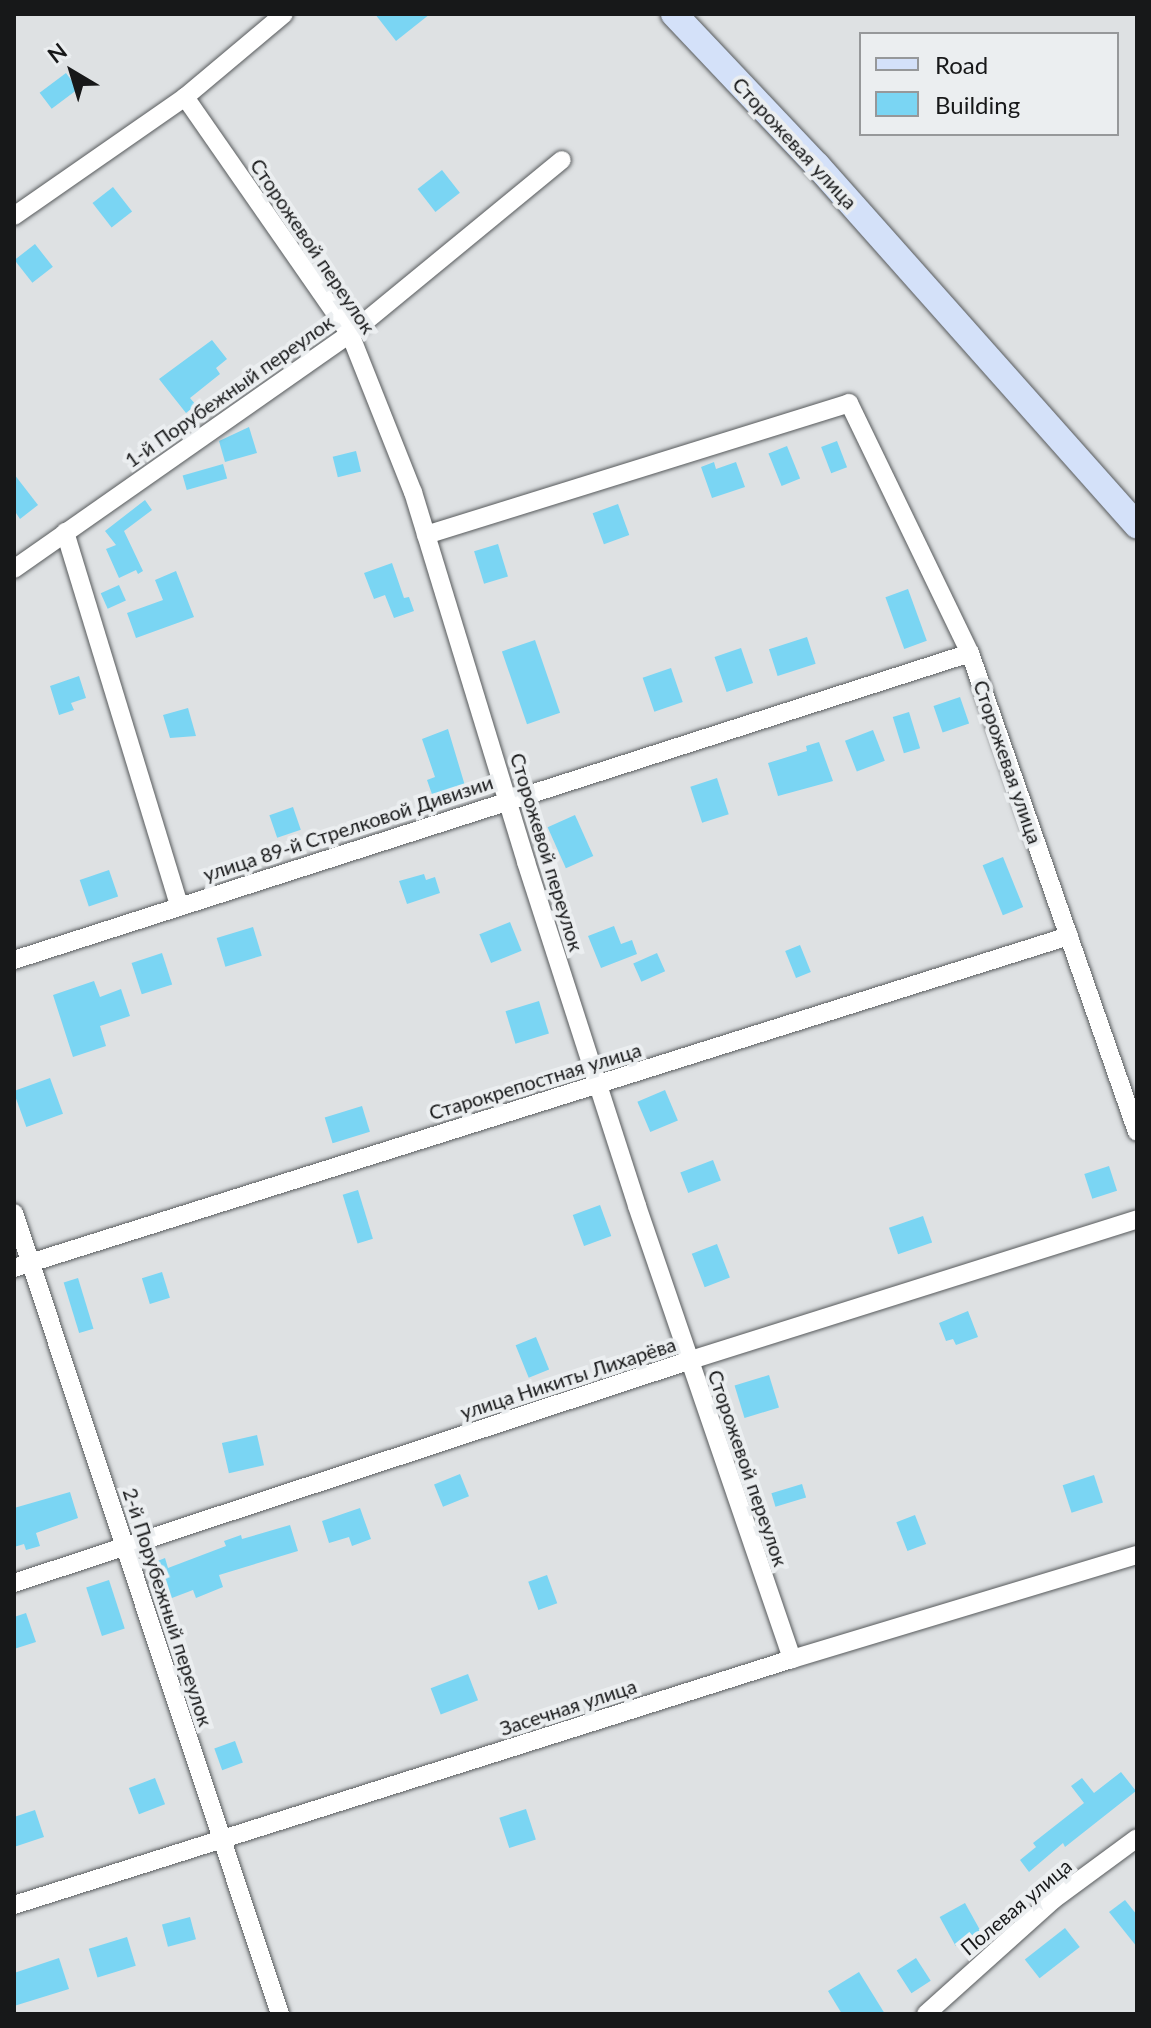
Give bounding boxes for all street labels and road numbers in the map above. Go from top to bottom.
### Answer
street label: Сторожевая улица [728,72,862,214]
street label: Сторожевой переулок [245,154,381,338]
street label: 1-й Порубежный переулок [120,310,338,472]
street label: Сторожевая улица [969,677,1047,847]
street label: Сторожевой переулок [505,750,589,954]
street label: улица 89-й Стрелковой Дивизии [200,770,496,886]
street label: Старокрепостная улица [426,1037,644,1125]
street label: улица Никиты Лихарёва [457,1332,679,1424]
street label: Сторожевой переулок [703,1367,793,1569]
street label: 2-й Порубежный переулок [118,1485,218,1729]
street label: Засечная улица [497,1674,639,1740]
street label: Полевая улица [956,1854,1076,1960]

